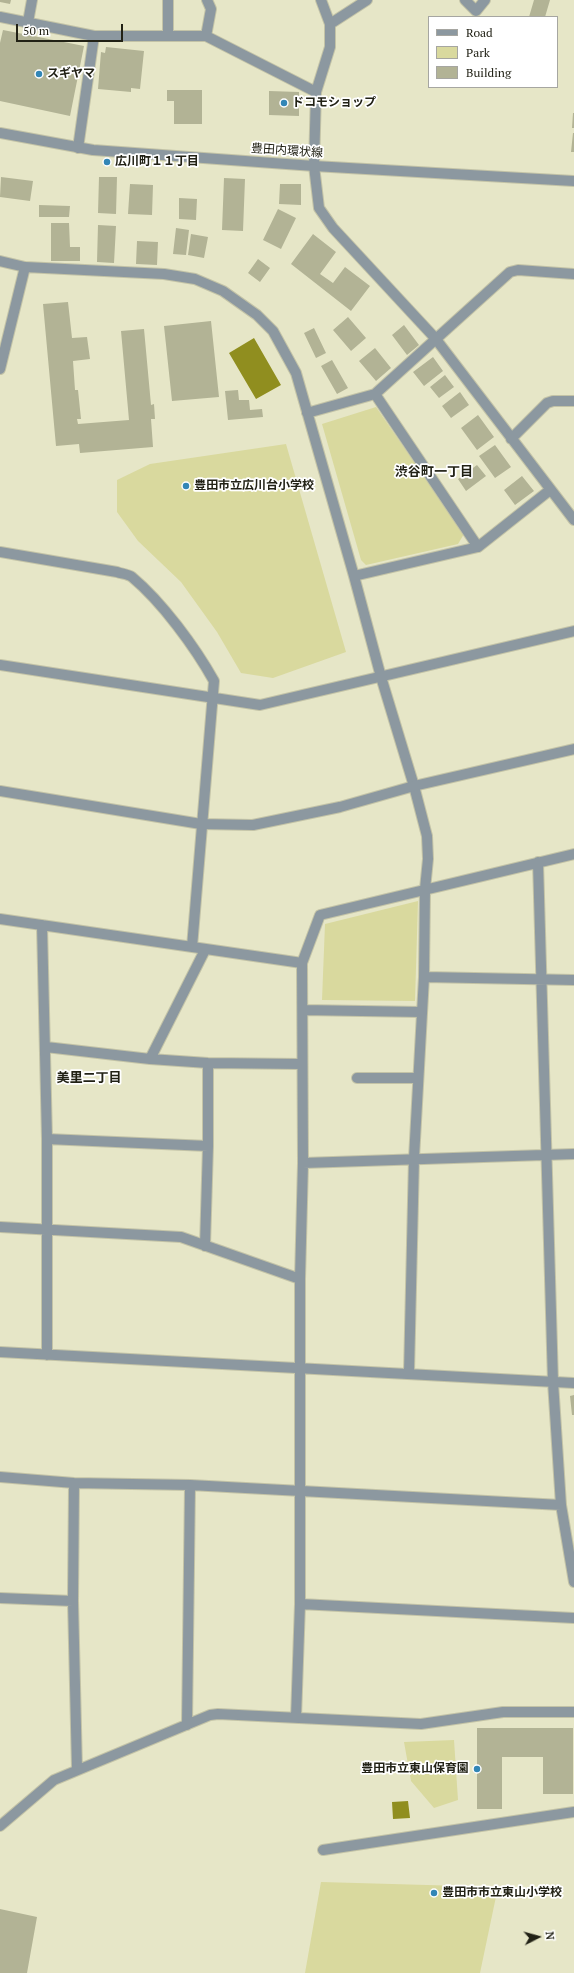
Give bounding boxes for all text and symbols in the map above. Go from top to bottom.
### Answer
scale bar [18,16,125,42]
legend [428,16,558,88]
text: 50 m [23,23,49,38]
text: Road [466,25,493,40]
text: Park [466,45,490,60]
text: Building [466,65,511,80]
place label: スギヤマ [47,67,95,81]
marker: スギヤマ [34,69,44,79]
place label: ドコモショップ [292,96,376,110]
marker: ドコモショップ [279,98,289,108]
street label: 豊田内環状線 [251,141,323,161]
place label: 広川町１１丁目 [115,155,199,169]
marker: 広川町１１丁目 [102,157,112,167]
district label: 渋谷町一丁目 [395,464,473,480]
place label: 豊田市立広川台小学校 [194,479,314,493]
marker: 豊田市立広川台小学校 [181,481,191,491]
district label: 美里二丁目 [57,1070,121,1086]
place label: 豊田市立東山保育園 [361,1762,469,1776]
marker: 豊田市立東山保育園 [472,1764,482,1774]
place label: 豊田市市立東山小学校 [442,1886,562,1900]
marker: 豊田市市立東山小学校 [429,1888,439,1898]
north arrow [518,1917,558,1957]
text: N [543,1931,557,1941]

